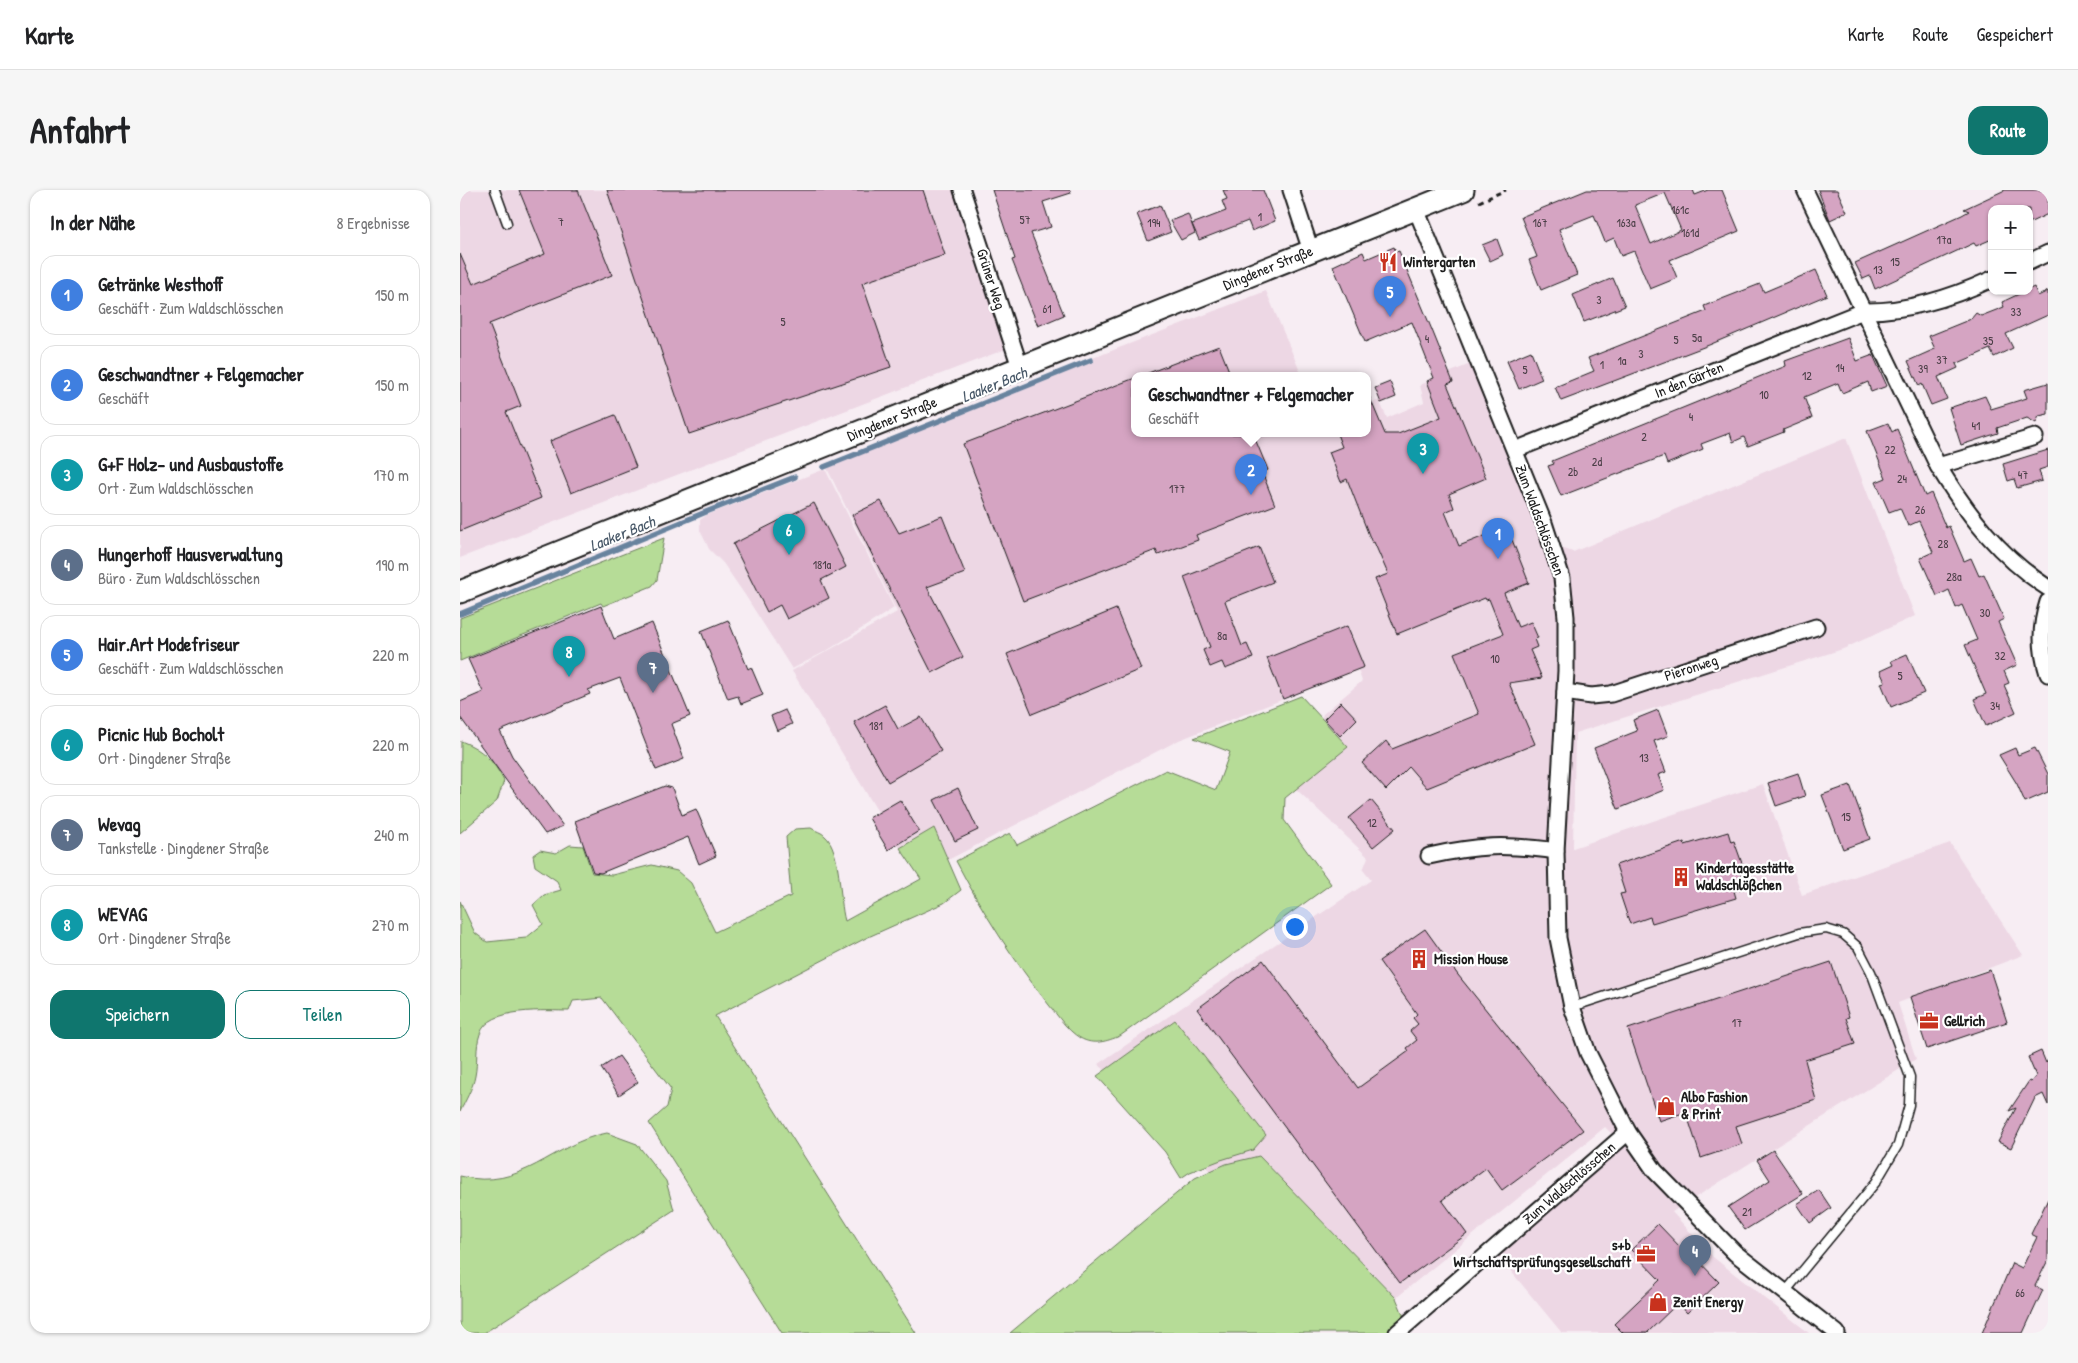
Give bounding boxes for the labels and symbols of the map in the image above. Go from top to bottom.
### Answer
house number: 161c [1671,201,1689,218]
house number: 1 [1258,208,1262,225]
house number: 57 [1019,211,1031,228]
house number: 7 [558,213,564,230]
house number: 194 [1147,214,1161,231]
house number: 167 [1532,214,1548,231]
house number: 163a [1616,214,1636,231]
house number: 161d [1681,224,1699,241]
house number: 17a [1936,231,1952,248]
street label: Dingdener Straße [1220,240,1316,295]
street label: Grüner Weg [972,246,1011,312]
restaurant icon: Wintergarten [1377,251,1399,273]
place label: Wintergarten [1403,251,1476,273]
house number: 15 [1890,253,1900,270]
house number: 13 [1873,261,1883,278]
pin: 5 [1374,276,1406,317]
house number: 3 [1596,291,1602,308]
house number: 61 [1042,300,1052,317]
house number: 33 [2011,303,2021,320]
house number: 5 [780,313,786,330]
house number: 5a [1692,329,1702,346]
house number: 4 [1425,330,1430,347]
house number: 5 [1673,331,1679,348]
house number: 35 [1983,332,1993,349]
house number: 3 [1638,345,1644,362]
house number: 37 [1936,351,1948,368]
house number: 1a [1617,352,1627,369]
house number: 1 [1600,356,1604,373]
street label: In den Gärten [1651,356,1727,403]
house number: 14 [1836,359,1845,376]
water label: Laaker Bach [958,360,1031,407]
house number: 39 [1918,360,1928,377]
house number: 5 [1522,361,1528,378]
house number: 12 [1802,367,1812,384]
house number: 10 [1759,386,1769,403]
street label: Dingdener Straße [844,391,940,446]
house number: 4 [1689,408,1694,425]
house number: 41 [1972,417,1980,434]
house number: 2 [1641,428,1647,445]
pin: 3 [1407,433,1439,474]
house number: 22 [1884,441,1896,458]
house number: 2d [1592,453,1602,470]
pin: 2 [1235,454,1267,495]
street label: Zum Waldschlösschen [1511,461,1570,578]
house number: 2b [1568,463,1578,480]
house number: 47 [2018,466,2028,483]
house number: 24 [1897,470,1908,487]
house number: 177 [1169,480,1185,497]
house number: 26 [1915,501,1925,518]
water label: Laaker Bach [586,509,659,556]
pin: 6 [773,514,805,555]
pin: 1 [1482,518,1514,559]
house number: 28 [1938,535,1948,552]
house number: 181a [813,556,832,573]
house number: 28a [1946,568,1962,585]
house number: 30 [1980,604,1990,621]
house number: 8a [1217,627,1227,644]
pin: 8 [553,636,585,677]
house number: 32 [1995,647,2006,664]
street label: Pieronweg [1662,649,1720,686]
house number: 10 [1490,650,1500,667]
pin: 7 [637,652,669,693]
house number: 5 [1897,667,1903,684]
house number: 34 [1990,697,2000,714]
house number: 181 [869,717,883,734]
house number: 13 [1639,749,1649,766]
house number: 15 [1841,808,1851,825]
house number: 12 [1367,814,1377,831]
place label: Kindertagesstätte Waldschlößchen [1696,857,1794,896]
building icon: Kindertagesstätte Waldschlößchen [1670,866,1692,888]
your location [1282,914,1308,940]
building icon: Mission House [1408,948,1430,970]
place label: Mission House [1434,948,1508,969]
office icon: Gellrich [1918,1010,1940,1032]
place label: Gellrich [1944,1010,1986,1031]
house number: 17 [1732,1014,1742,1031]
place label: Albo Fashion & Print [1681,1086,1748,1124]
shop icon: Albo Fashion & Print [1655,1095,1677,1117]
street label: Zum Waldschlösschen [1518,1136,1620,1229]
house number: 21 [1742,1203,1752,1220]
place label: s+b Wirtschaftsprüfungsgesellschaft [1453,1234,1632,1273]
pin: 4 [1679,1235,1711,1276]
office icon: s+b Wirtschaftsprüfungsgesellschaft [1635,1243,1657,1265]
house number: 66 [2015,1284,2025,1301]
shop icon: Zenit Energy [1647,1291,1669,1313]
place label: Zenit Energy [1673,1291,1744,1313]

